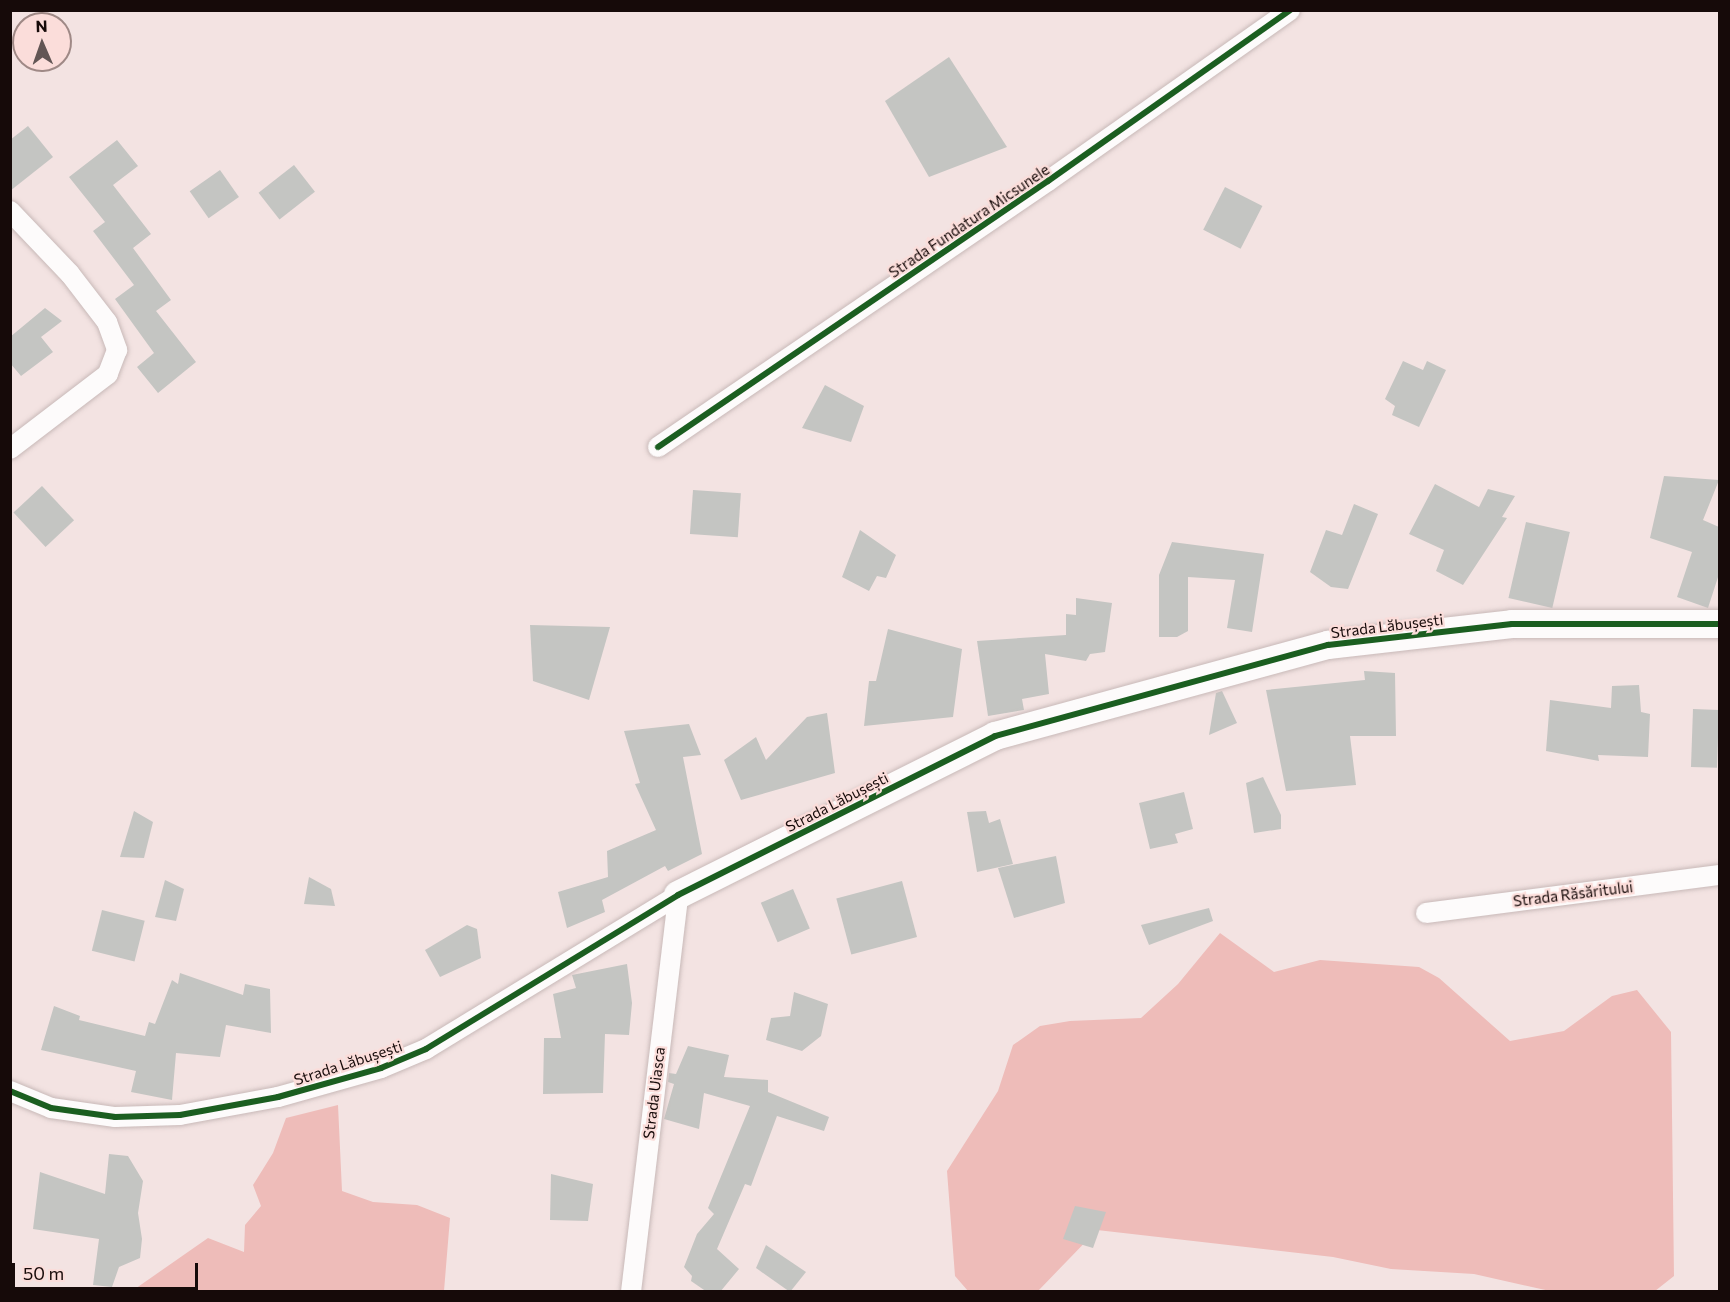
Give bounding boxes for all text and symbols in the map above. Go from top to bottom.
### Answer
north arrow [12,12,72,72]
text: N [35,16,48,35]
street label: Strada Fundatura Micsunele [885,160,1053,282]
street label: Strada Lăbușești [1330,610,1444,642]
street label: Strada Lăbușești [783,768,891,836]
street label: Strada Răsăritului [1512,878,1634,910]
street label: Strada Lăbușești [291,1037,405,1089]
street label: Strada Uiasca [639,1046,669,1140]
scale bar [15,1251,201,1289]
text: 50 m [23,1262,64,1284]

